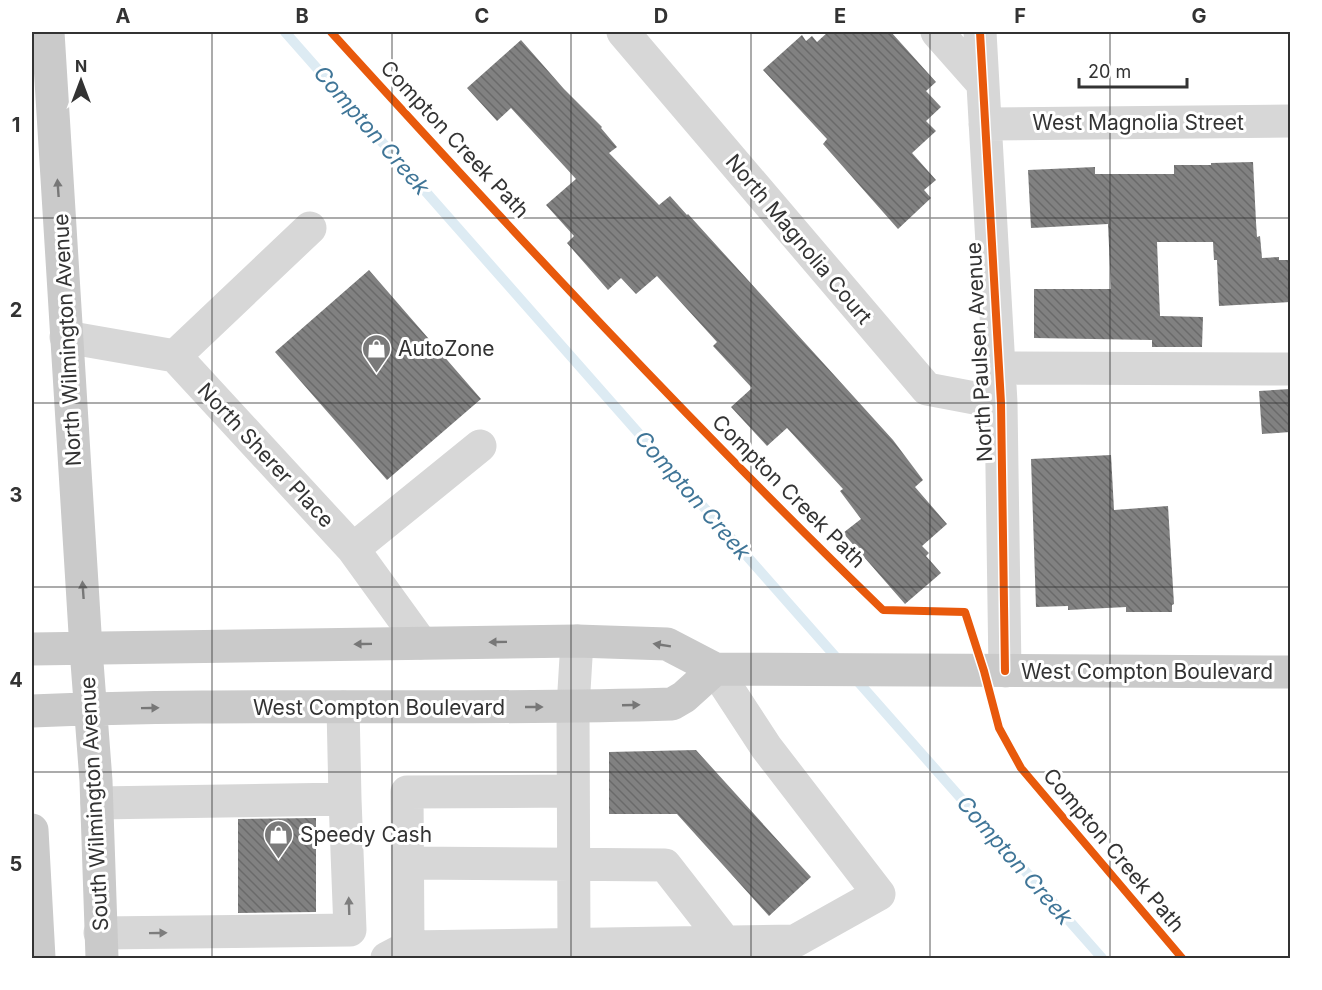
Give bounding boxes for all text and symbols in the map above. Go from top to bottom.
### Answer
text: A [116,4,131,28]
text: B [295,4,309,28]
text: C [475,4,489,28]
text: D [654,4,668,28]
text: E [834,4,846,28]
text: F [1014,4,1026,28]
text: G [1191,4,1207,28]
north arrow [51,51,111,111]
scale bar [1079,51,1187,89]
street label: Compton Creek Path [376,55,534,223]
text: N [75,56,87,76]
water label: Compton Creek [309,60,436,201]
text: 20 m [1088,61,1131,82]
street label: West Magnolia Street [1032,110,1244,135]
text: 1 [12,113,20,137]
street label: North Magnolia Court [721,149,877,329]
one-way arrow [54,179,63,198]
street label: North Wilmington Avenue [48,213,86,467]
street label: North Paulsen Avenue [961,242,997,462]
text: 2 [10,298,22,322]
shop icon: AutoZone [361,332,393,374]
place label: AutoZone [398,336,495,361]
street label: North Sherer Place [193,378,339,532]
street label: Compton Creek Path [707,409,871,573]
water label: Compton Creek [630,425,757,566]
text: 3 [10,483,22,507]
one-way arrow [78,581,87,600]
one-way arrow [488,637,507,647]
one-way arrow [353,640,372,649]
one-way arrow [653,641,672,650]
street label: West Compton Boulevard [1021,659,1273,684]
text: 4 [9,668,23,692]
street label: South Wilmington Avenue [75,676,113,932]
street label: West Compton Boulevard [253,695,505,720]
one-way arrow [622,700,641,710]
one-way arrow [525,702,544,712]
one-way arrow [141,703,160,712]
street label: Compton Creek Path [1038,763,1190,937]
water label: Compton Creek [952,790,1079,931]
shop icon: Speedy Cash [263,818,295,860]
place label: Speedy Cash [300,822,432,847]
text: 5 [10,852,22,876]
one-way arrow [345,896,354,915]
one-way arrow [149,928,168,937]

